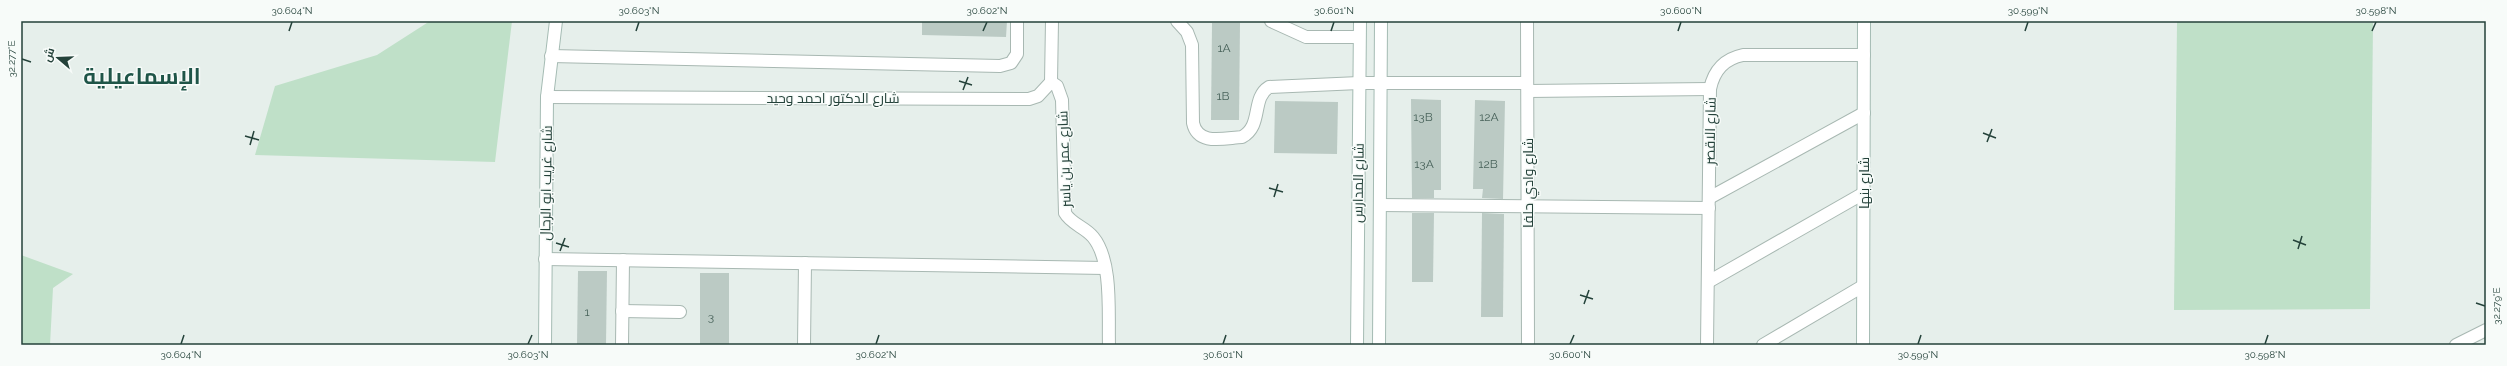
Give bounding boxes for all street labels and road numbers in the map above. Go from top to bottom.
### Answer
street label: شارع الدكتور احمد وحيد [766,90,900,107]
street label: شارع الاقصر [1701,97,1720,166]
street label: شارع عمر بن ياسر [1054,110,1075,209]
street label: شارع غريب ابو الرجال [537,125,556,241]
street label: شارع وادي حلفا [1520,138,1540,228]
street label: شارع المدارس [1349,143,1368,223]
street label: شارع بنها [1856,157,1873,209]

